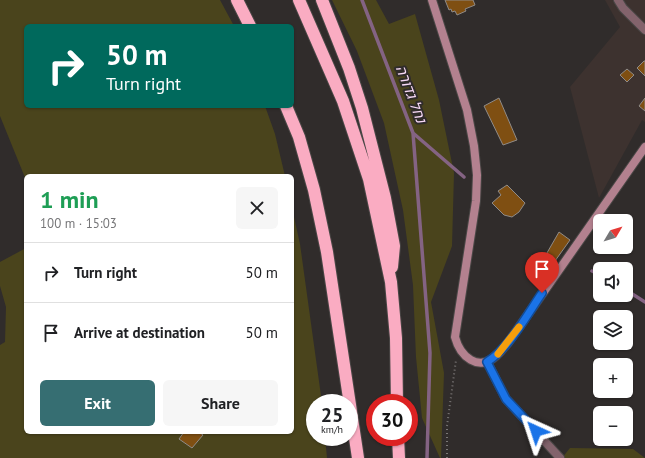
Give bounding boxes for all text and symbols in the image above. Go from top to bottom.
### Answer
text: 50 m [106,36,167,73]
icon: right [40,40,92,92]
water label: נחל גדורה [392,62,432,127]
text: Turn right [106,72,181,95]
text: 1 min [40,184,99,215]
button: close [236,187,278,229]
north arrow [593,214,633,254]
map controls [593,214,633,446]
text: 100 m · 15:03 [40,215,117,232]
pin [525,252,559,293]
icon: arrive [531,258,553,280]
icon: right [40,262,62,284]
button: sound [593,262,633,302]
text: Turn right [74,263,137,282]
text: 50 m [245,263,278,282]
button: layers [593,310,633,350]
icon: arrive [40,322,62,344]
text: Arrive at destination [74,323,205,342]
text: 50 m [245,323,278,342]
button: + [593,358,633,398]
button: Exit [40,380,155,426]
button: Share [163,380,278,426]
speed limit sign: 30 [366,394,418,446]
text: 25 [321,402,343,428]
button: − [593,406,633,446]
position arrow [515,410,557,452]
text: km/h [321,423,343,436]

